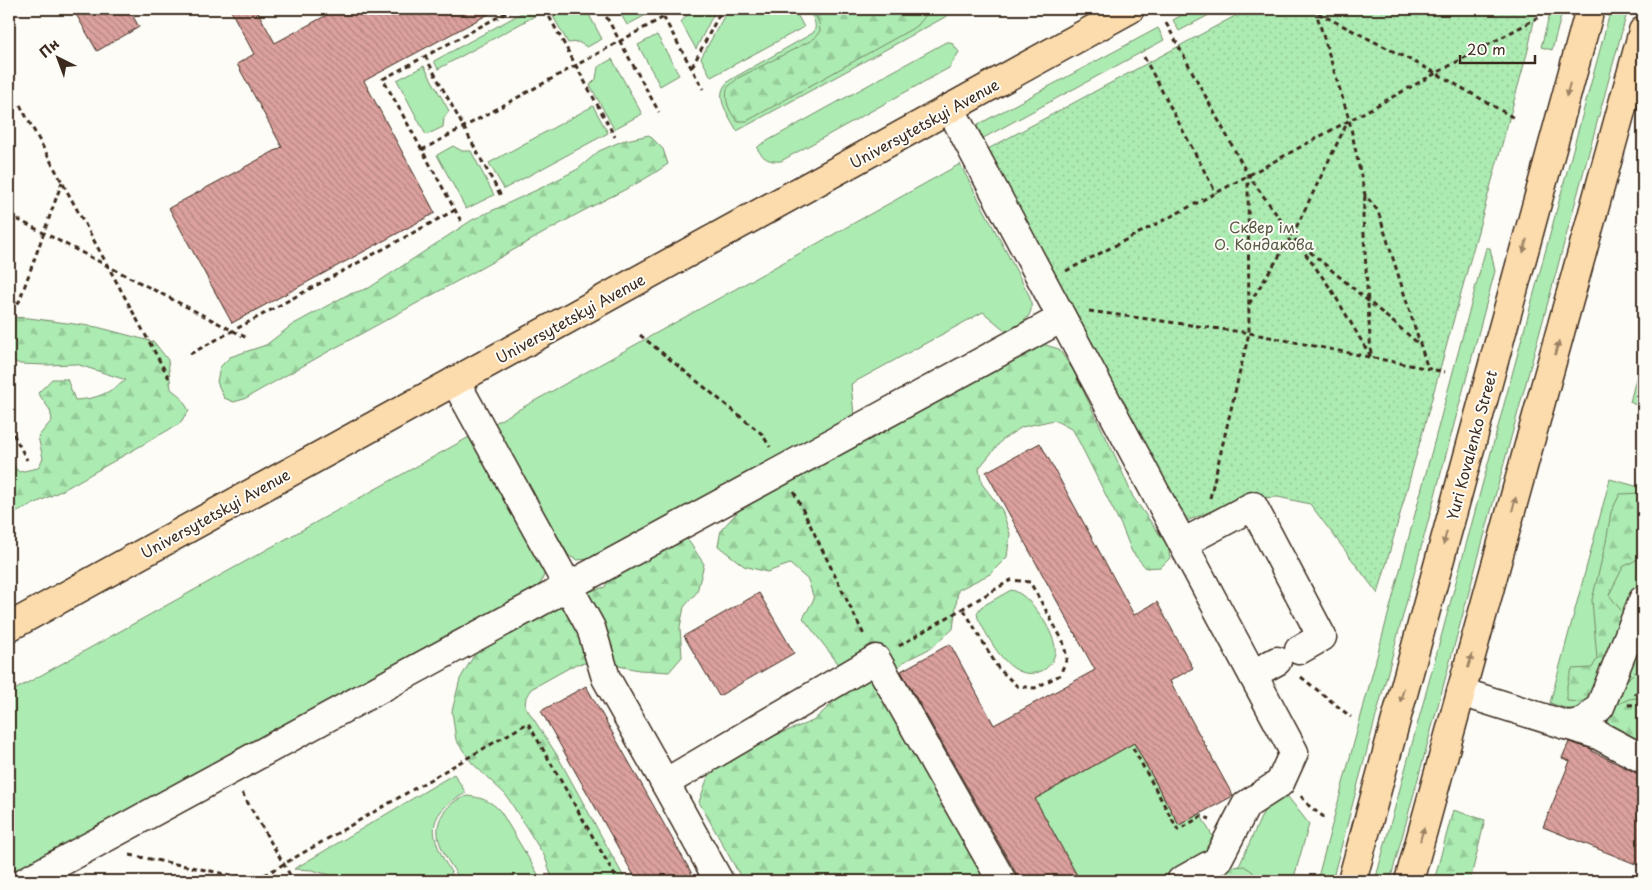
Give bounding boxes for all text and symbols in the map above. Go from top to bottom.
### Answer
north arrow [32,32,82,82]
scale bar [1460,32,1534,64]
text: Пн [34,33,64,63]
text: 20 m [1467,37,1506,60]
street label: Universytetskyi Avenue [845,72,1003,174]
one-way arrow [1563,82,1571,97]
park label: Сквер ім. О. Кондакова [1214,215,1315,255]
one-way arrow [1521,239,1529,254]
street label: Universytetskyi Avenue [491,267,649,369]
one-way arrow [1553,340,1561,355]
street label: Yuri Kovalenko Street [1440,367,1502,523]
street label: Universytetskyi Avenue [136,462,294,564]
one-way arrow [1510,497,1518,512]
one-way arrow [1441,531,1449,546]
one-way arrow [1467,653,1475,668]
one-way arrow [1398,687,1406,702]
one-way arrow [1418,827,1426,842]

